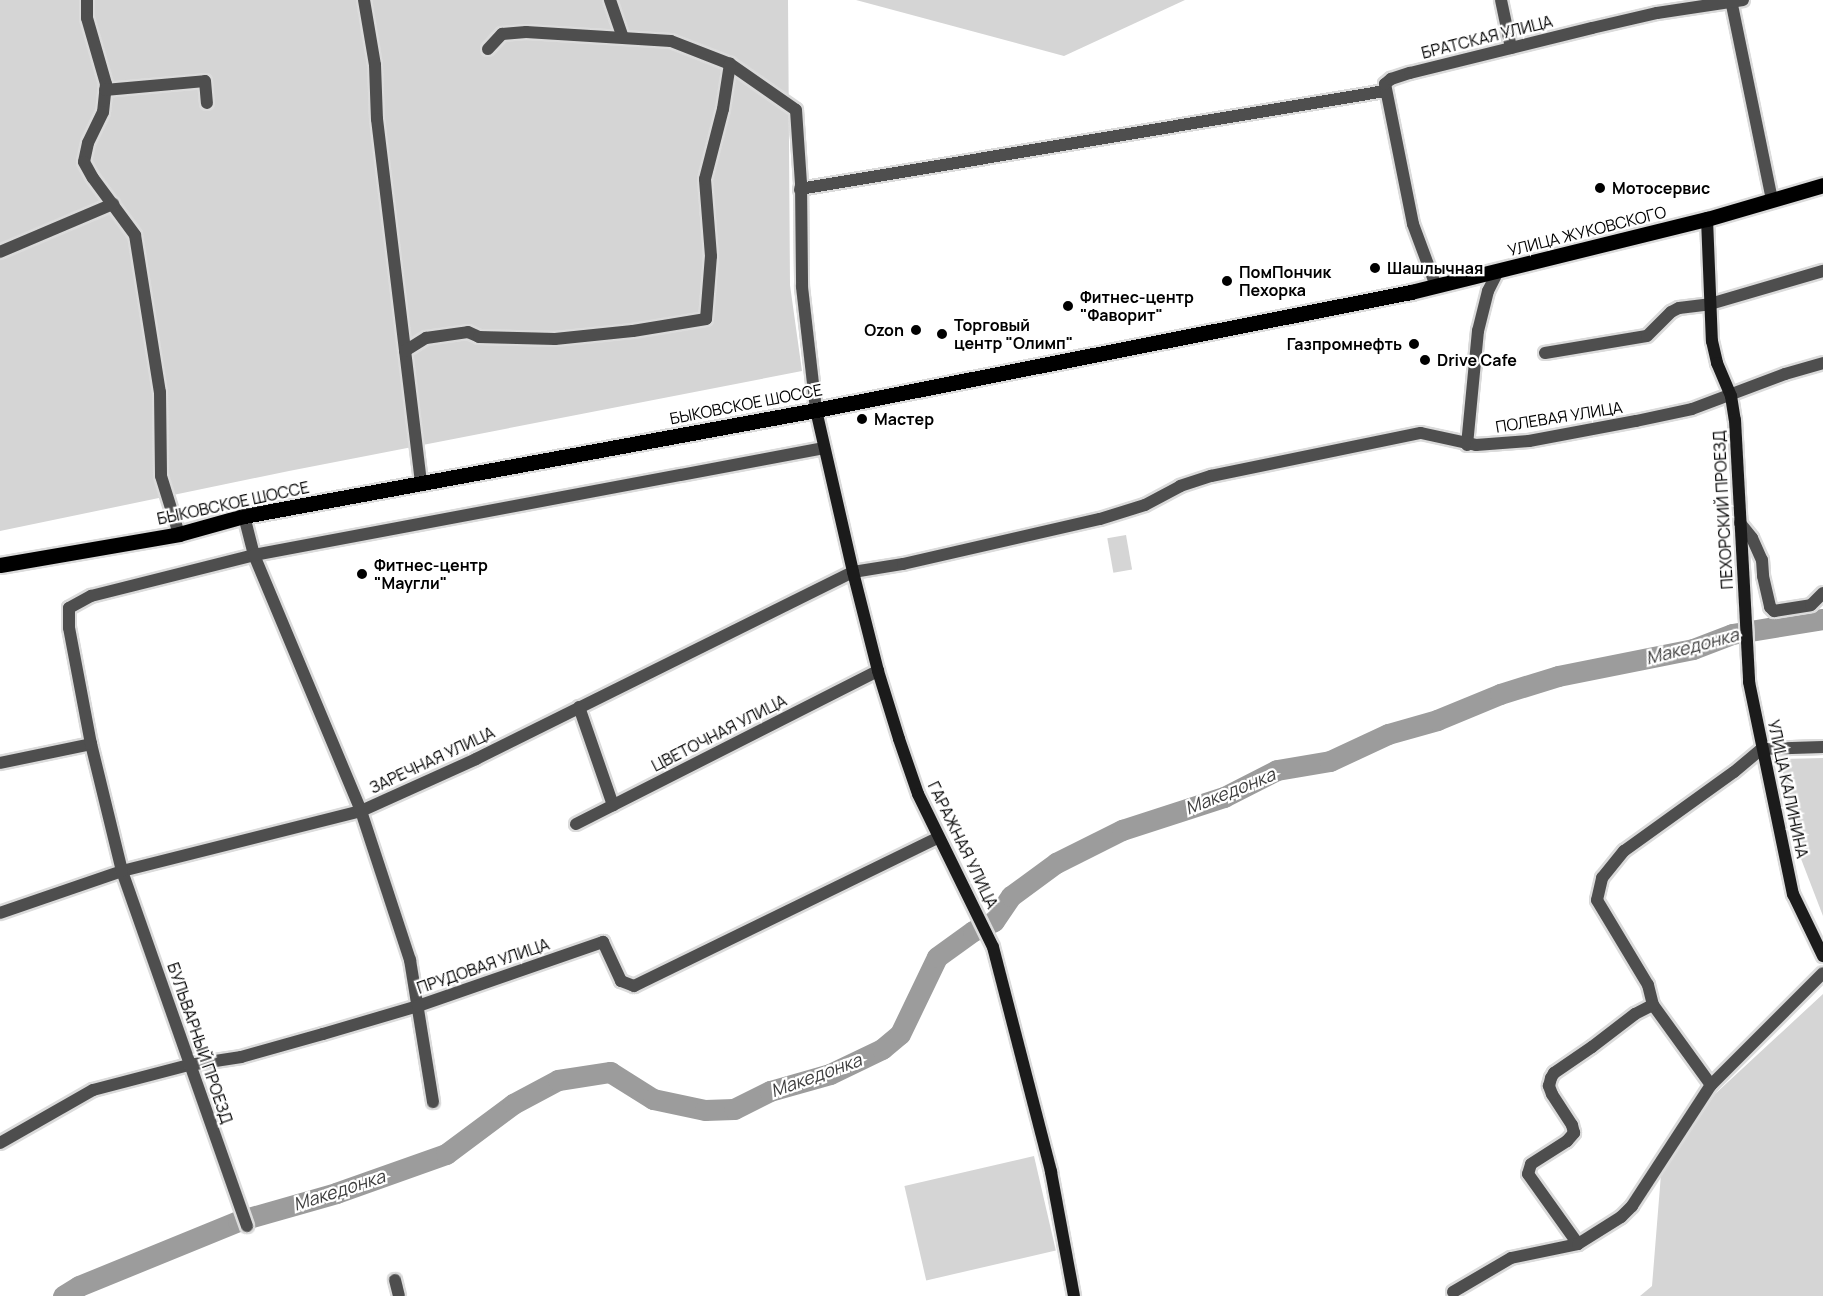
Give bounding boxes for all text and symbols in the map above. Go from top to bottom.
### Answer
street label: БРАТСКАЯ УЛИЦА [1419,11,1555,63]
place label: Мотосервис [1612,178,1710,198]
marker: Мотосервис [1593,181,1607,195]
street label: УЛИЦА ЖУКОВСКОГО [1506,202,1668,260]
place label: Шашлычная [1387,258,1483,278]
marker: Шашлычная [1368,261,1382,275]
place label: ПомПончик Пехорка [1239,262,1331,300]
marker: ПомПончик Пехорка [1220,274,1234,288]
place label: Фитнес-центр "Фаворит" [1080,287,1194,325]
marker: Фитнес-центр "Фаворит" [1061,299,1075,313]
place label: Торговый центр "Олимп" [954,315,1073,353]
place label: Ozon [864,320,904,340]
marker: Ozon [909,323,923,337]
marker: Торговый центр "Олимп" [935,327,949,341]
place label: Газпромнефть [1287,334,1402,354]
marker: Газпромнефть [1407,337,1421,351]
place label: Drive Cafe [1437,350,1517,370]
marker: Drive Cafe [1418,353,1432,367]
street label: БЫКОВСКОЕ ШОССЕ [668,380,824,428]
street label: ПОЛЕВАЯ УЛИЦА [1494,397,1624,437]
place label: Мастер [874,409,934,429]
marker: Мастер [855,412,869,426]
street label: ПЕХОРСКИЙ ПРОЕЗД [1709,430,1737,590]
street label: БЫКОВСКОЕ ШОССЕ [155,477,311,529]
place label: Фитнес-центр "Маугли" [374,555,488,593]
marker: Фитнес-центр "Маугли" [355,567,369,581]
water label: Македонка [1643,623,1741,669]
street label: ЦВЕТОЧНАЯ УЛИЦА [648,691,790,775]
street label: УЛИЦА КАЛИНИНА [1764,718,1812,860]
street label: ЗАРЕЧНАЯ УЛИЦА [366,723,498,797]
water label: Македонка [1182,763,1278,819]
street label: ГАРАЖНАЯ УЛИЦА [924,778,1002,912]
street label: ПРУДОВАЯ УЛИЦА [414,934,552,998]
street label: БУЛЬВАРНЫЙ ПРОЕЗД [163,960,237,1126]
water label: Македонка [768,1049,864,1101]
water label: Македонка [290,1165,388,1215]

